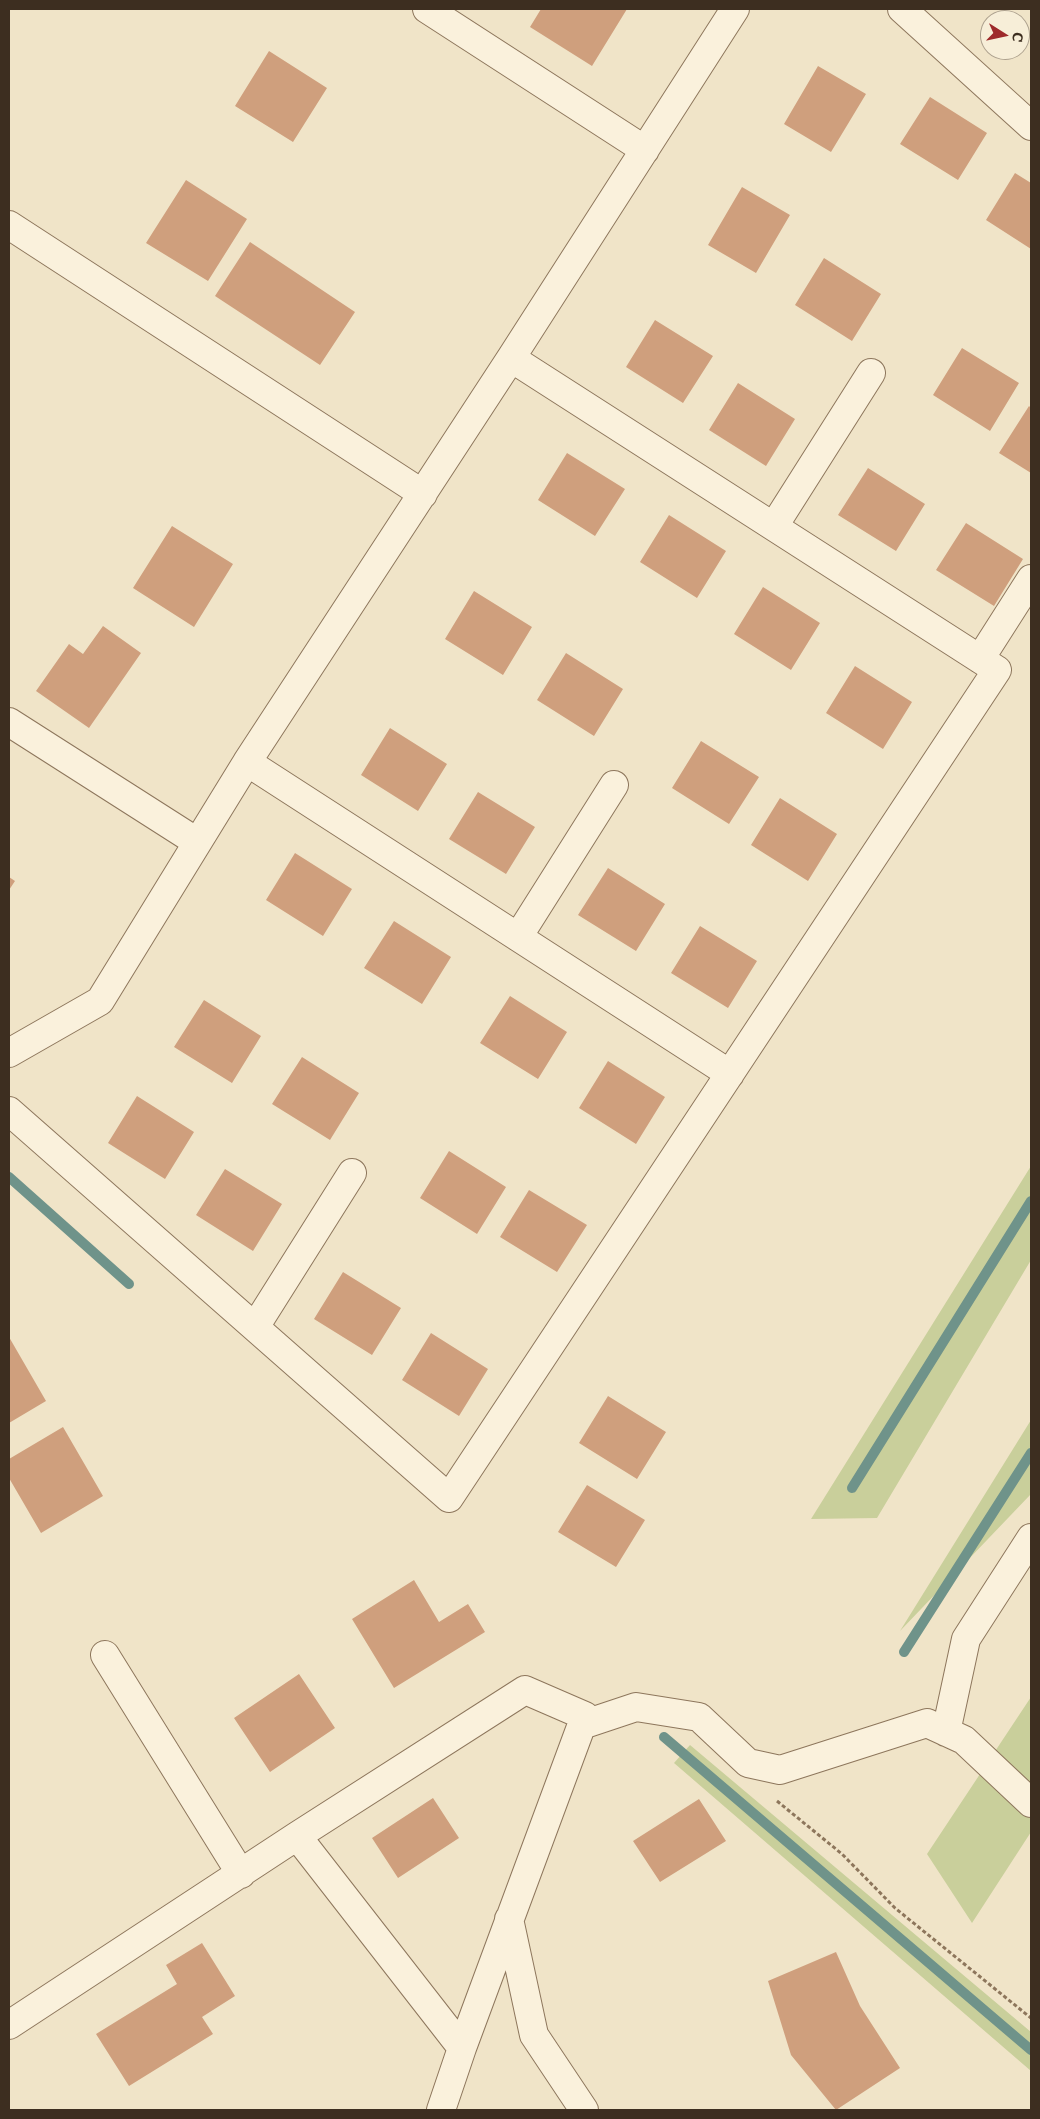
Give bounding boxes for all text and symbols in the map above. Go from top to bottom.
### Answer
north arrow [980,10,1030,60]
text: С [1008,31,1030,44]

